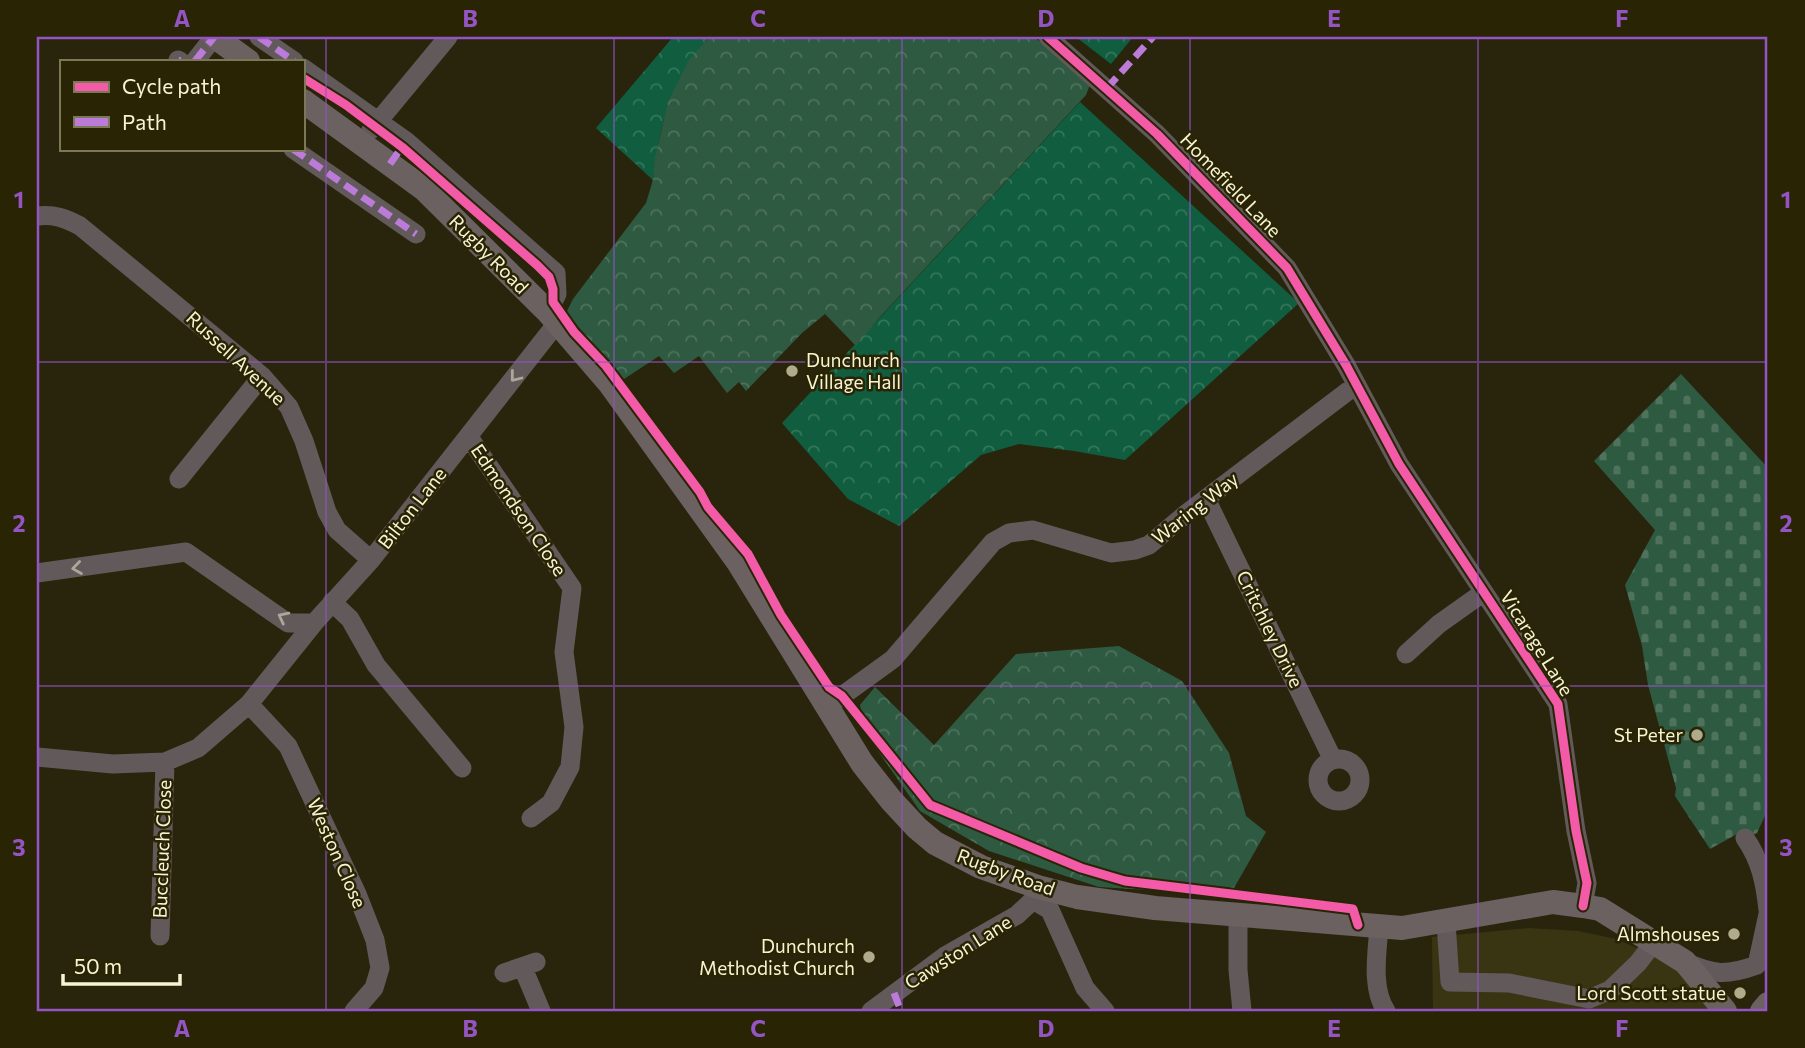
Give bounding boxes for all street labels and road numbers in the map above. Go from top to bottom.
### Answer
street label: Homefield Lane [1176,128,1287,241]
street label: Rugby Road [445,209,534,298]
street label: Russell Avenue [182,306,291,409]
street label: Edmondson Close [467,439,572,580]
street label: Bilton Lane [373,462,451,553]
street label: Waring Way [1147,467,1243,549]
street label: Critchley Drive [1232,566,1309,691]
street label: Vicarage Lane [1496,586,1579,700]
street label: Buccleuch Close [148,779,175,919]
street label: Weston Close [303,794,372,911]
street label: Rugby Road [954,843,1058,900]
street label: Cawston Lane [900,910,1015,994]

